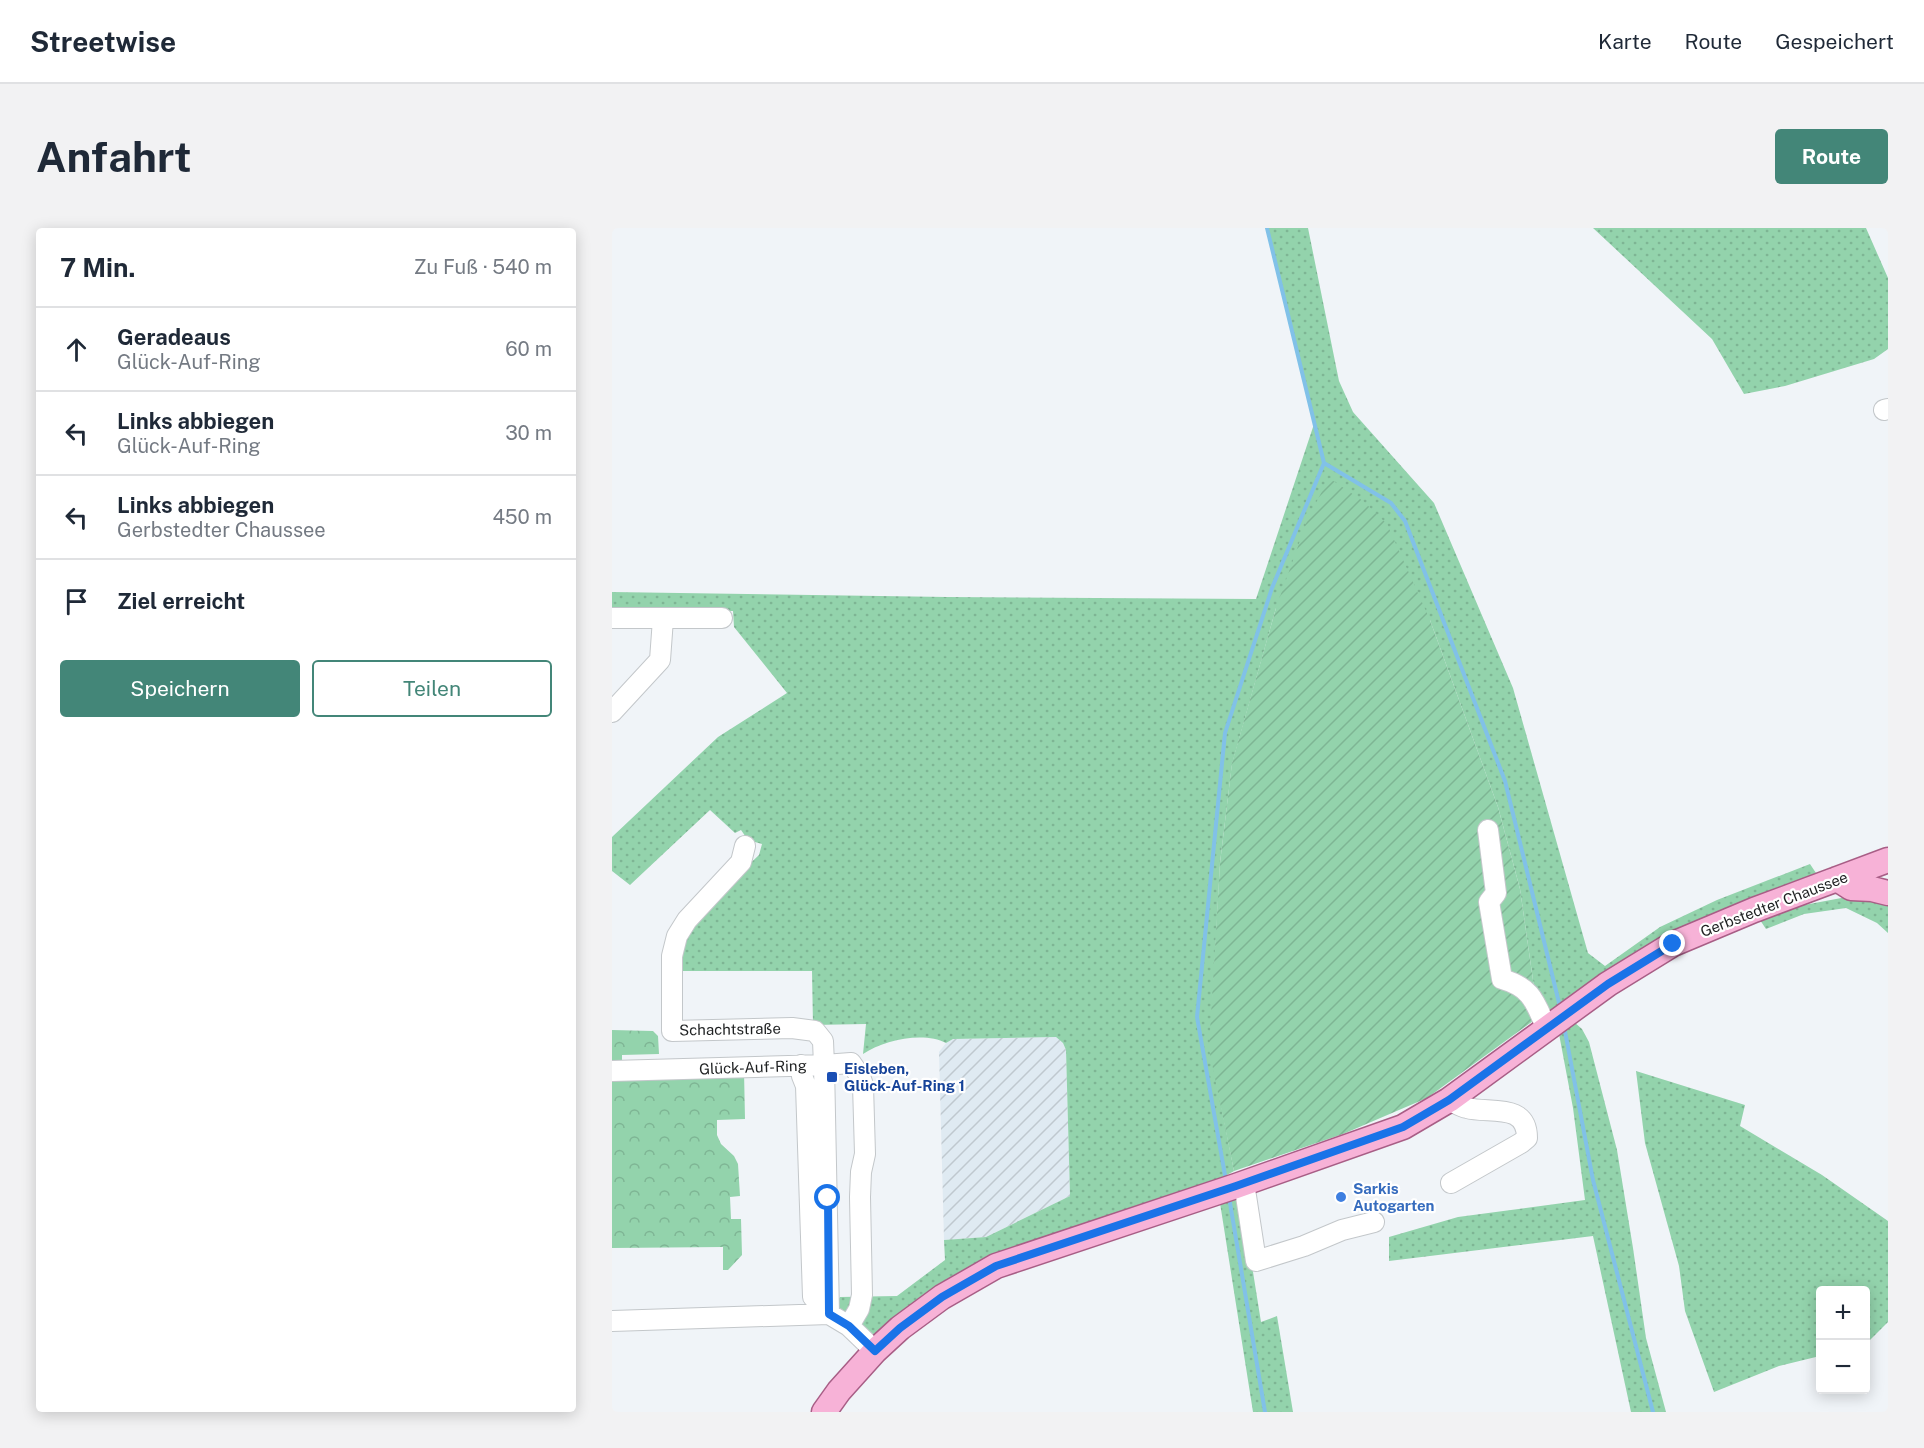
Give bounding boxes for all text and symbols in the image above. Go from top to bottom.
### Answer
text: Streetwise [30,25,176,58]
text: Karte [1598,29,1652,54]
text: Route [1685,29,1742,54]
text: Gespeichert [1775,29,1894,54]
button: Route [1775,129,1888,184]
text: Anfahrt [36,132,192,181]
text: 7 Min. [60,252,135,283]
text: Zu Fuß · 540 m [414,255,552,279]
text: Geradeaus [117,324,231,350]
icon: ahead [60,333,93,366]
text: 60 m [505,337,552,361]
text: Glück-Auf-Ring [117,350,261,374]
text: Links abbiegen [117,408,274,434]
icon: left [60,417,93,450]
text: 30 m [505,421,552,445]
text: Glück-Auf-Ring [117,434,261,458]
text: Links abbiegen [117,492,274,518]
icon: left [60,501,93,534]
text: 450 m [492,505,552,529]
text: Gerbstedter Chaussee [117,518,326,542]
icon: arrive [60,585,93,618]
text: Ziel erreicht [117,588,245,614]
button: Speichern [60,660,300,717]
button: Teilen [312,660,552,717]
street label: Gerbstedter Chaussee [1698,868,1850,940]
route end [1659,930,1685,956]
street label: Schachtstraße [679,1020,781,1038]
street label: Glück-Auf-Ring [699,1057,807,1077]
place label: Eisleben, Glück-Auf-Ring 1 [844,1060,965,1094]
marker: Eisleben, Glück-Auf-Ring 1 [825,1070,839,1084]
place label: Sarkis Autogarten [1353,1180,1435,1214]
route start [814,1184,840,1210]
marker: Sarkis Autogarten [1334,1190,1348,1204]
map controls [1816,1286,1870,1394]
button: + [1816,1286,1870,1340]
button: − [1816,1340,1870,1394]

